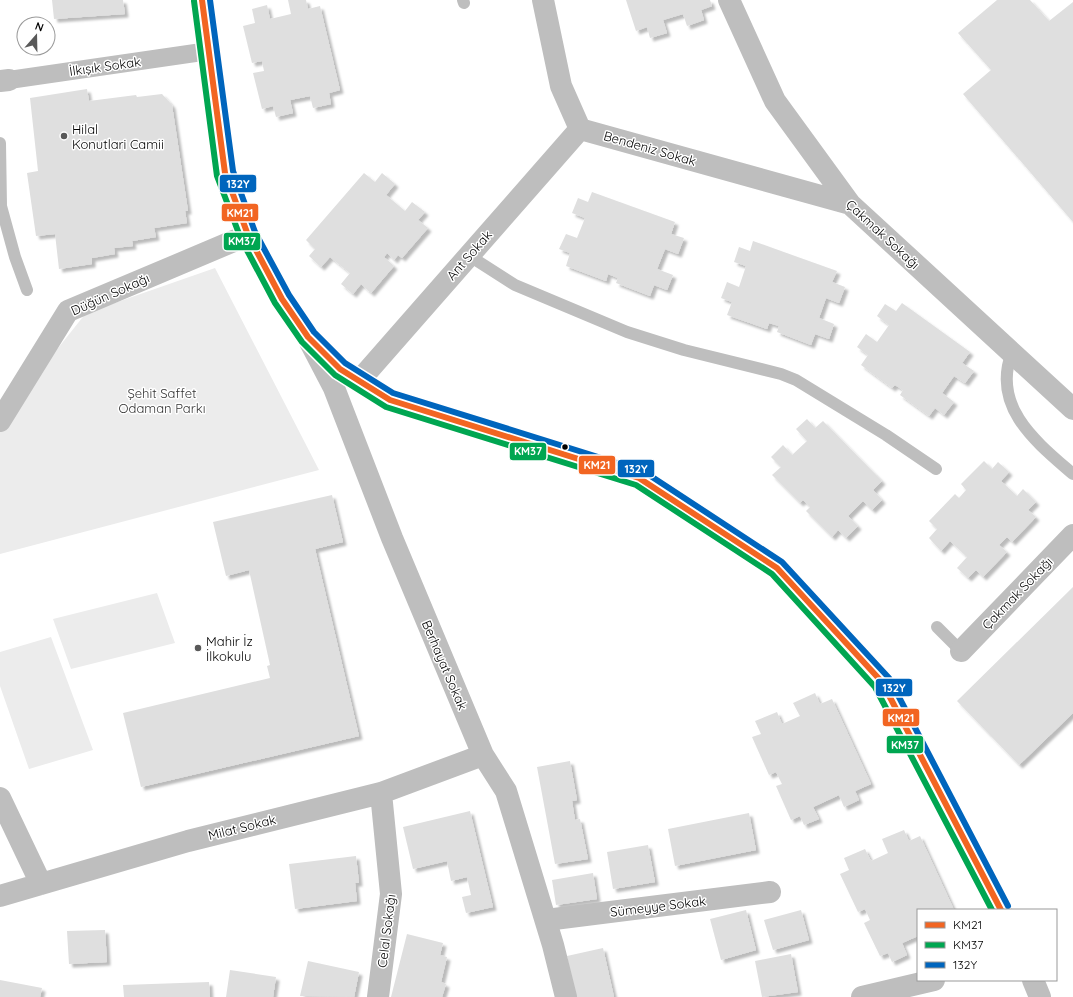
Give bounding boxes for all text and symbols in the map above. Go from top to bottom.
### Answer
north arrow [16,16,56,56]
text: N [33,19,46,35]
street label: İlkışık Sokak [68,53,142,79]
place label: Hilal Konutlari Camii [72,121,164,152]
street label: Bendeniz Sokak [602,127,698,169]
marker: Hilal Konutlari Camii [59,131,69,141]
line badge: 132Y [219,174,257,193]
text: 132Y [226,177,250,191]
street label: Çakmak Sokağı [843,196,923,272]
line badge: KM21 [221,203,259,222]
text: KM21 [227,206,253,220]
street label: Ant Sokak [443,227,495,283]
line badge: KM37 [223,232,261,251]
text: KM37 [228,234,256,248]
street label: Düğün Sokağı [68,270,152,318]
park label: Şehit Saffet Odaman Parkı [119,385,205,416]
line badge: KM37 [509,442,547,461]
unlabelled marker [560,442,570,452]
text: KM37 [514,444,542,458]
line badge: KM21 [578,455,616,475]
text: KM21 [584,458,610,472]
line badge: 132Y [617,459,655,478]
text: 132Y [624,462,648,476]
street label: Çakmak Sokağı [978,553,1056,633]
street label: Berhayat Sokak [419,618,471,712]
place label: Mahir İz İlkokulu [206,633,253,664]
marker: Mahir İz İlkokulu [193,643,203,653]
line badge: 132Y [875,678,913,697]
text: 132Y [882,681,906,695]
line badge: KM21 [882,708,920,727]
text: KM21 [888,711,914,725]
line badge: KM37 [886,735,924,754]
text: KM37 [891,738,919,752]
street label: Milat Sokak [206,811,278,843]
street label: Sümeyye Sokak [609,892,707,920]
street label: Celal Sokağı [374,893,398,969]
legend [917,909,1057,981]
text: KM21 [953,917,982,932]
text: KM37 [953,937,983,952]
text: 132Y [953,957,977,972]

